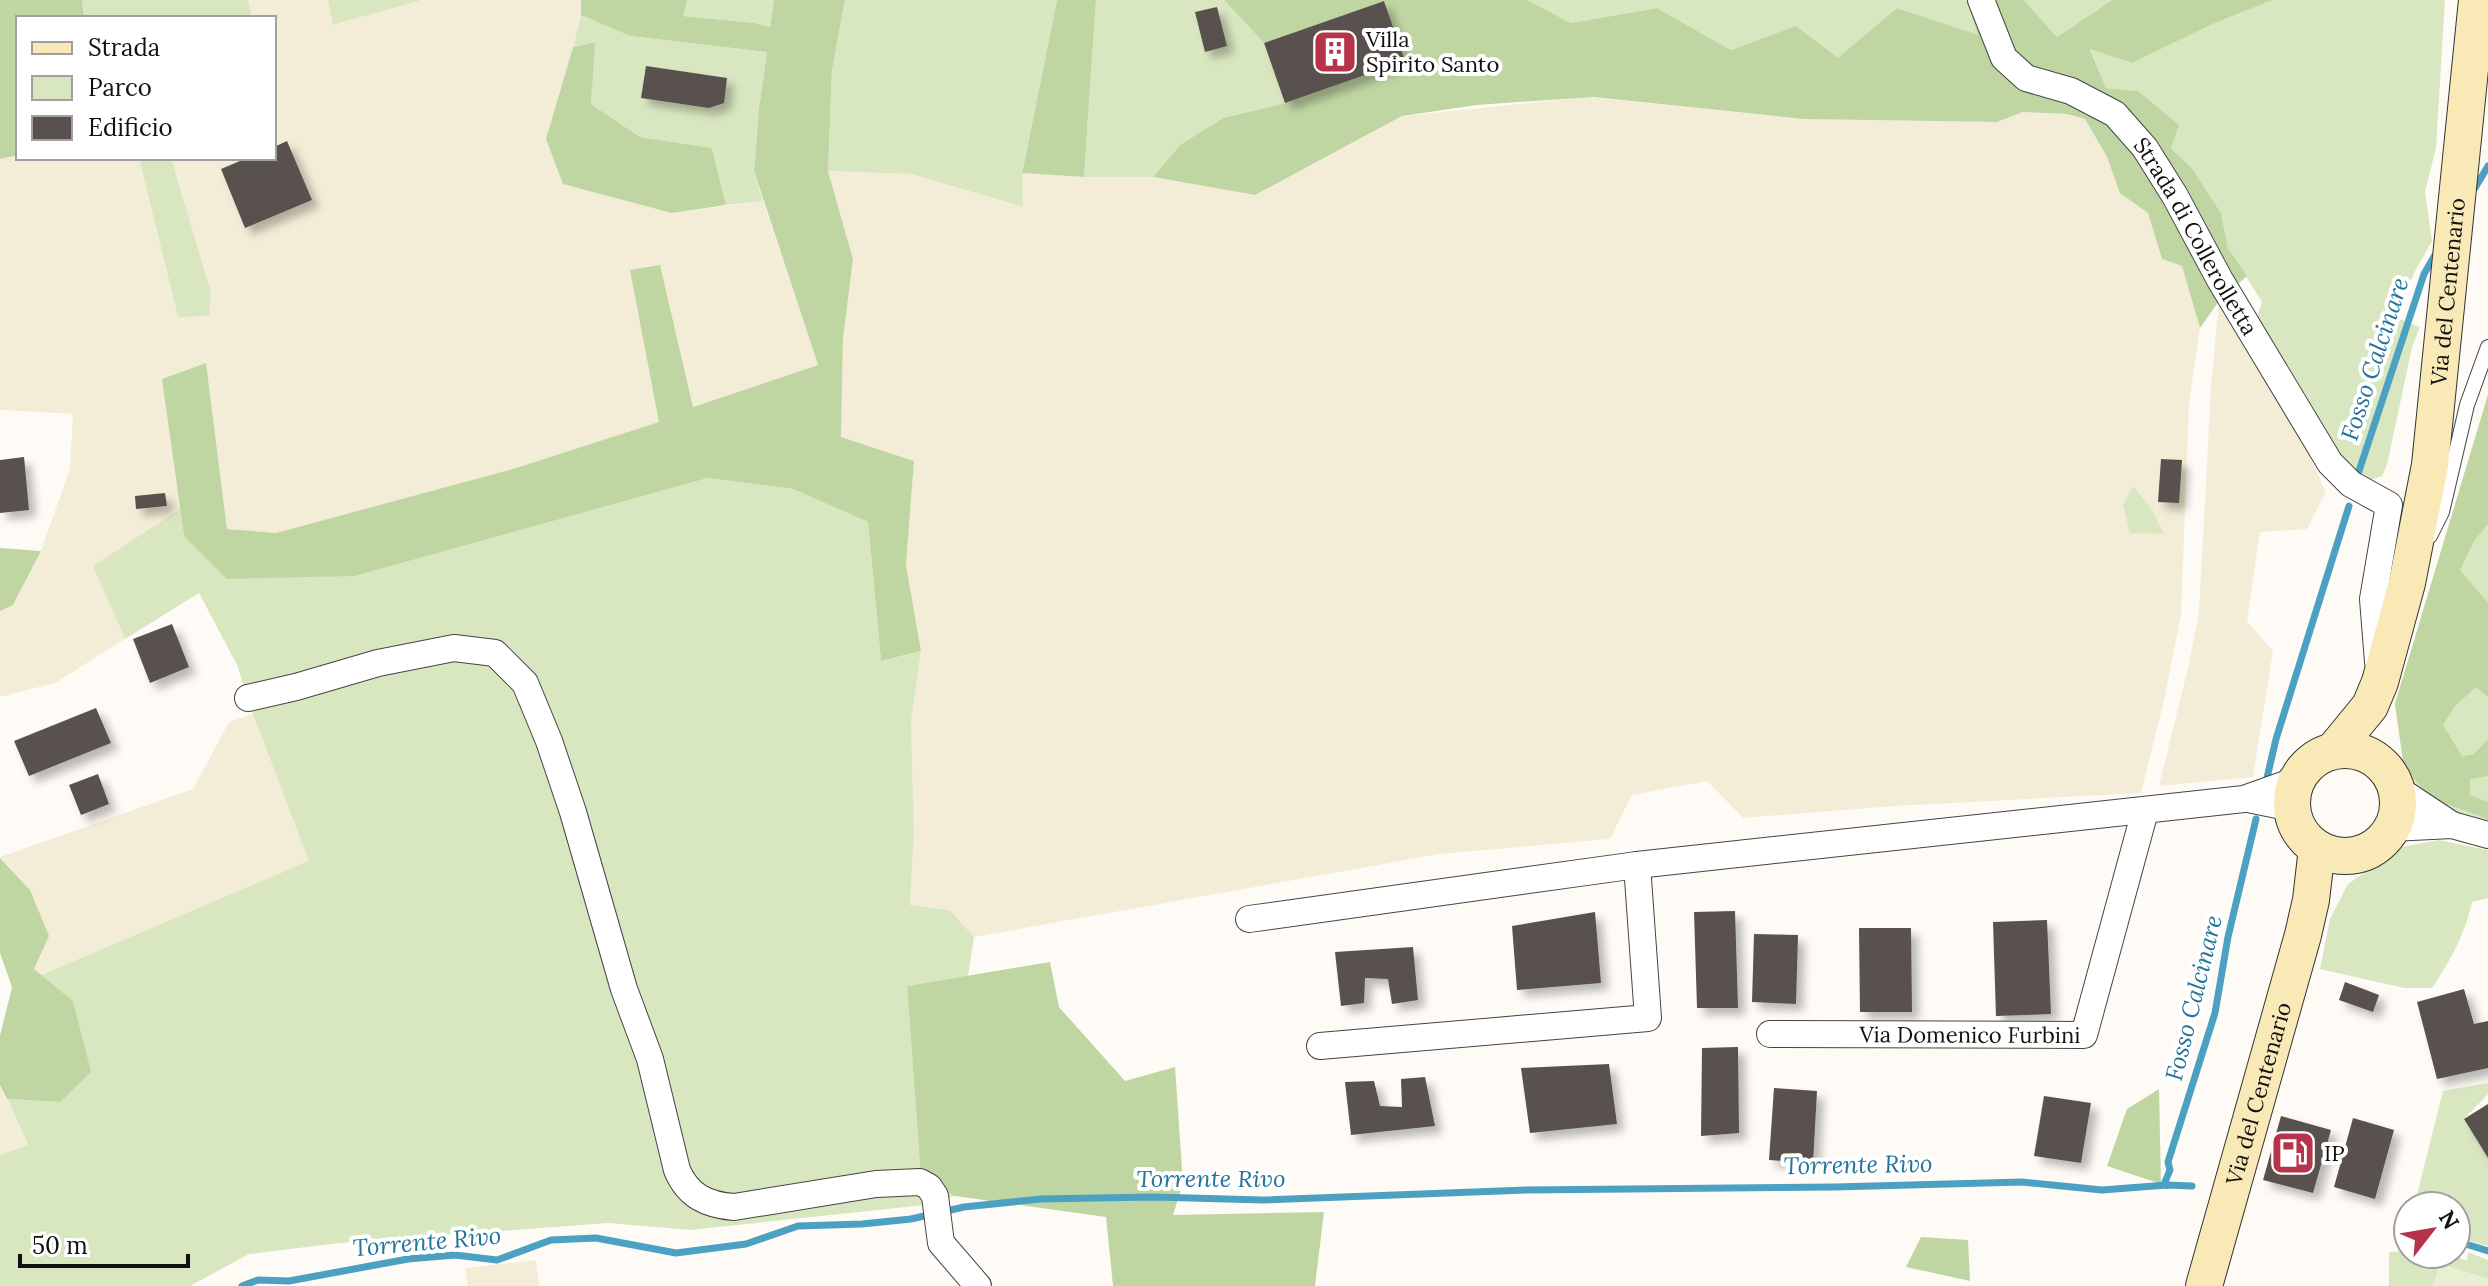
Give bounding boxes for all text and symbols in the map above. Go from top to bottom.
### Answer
legend [16,16,276,160]
place label: Villa Spirito Santo [1365,25,1499,78]
building icon: Villa Spirito Santo [1311,28,1359,76]
text: Strada [88,32,160,63]
text: Parco [88,72,152,103]
text: Edificio [88,112,173,143]
street label: Strada di Collerolletta [2128,131,2264,340]
street label: Via del Centenario [2424,196,2471,388]
water label: Fosso Calcinare [2334,273,2415,444]
water label: Fosso Calcinare [2158,912,2229,1084]
street label: Via del Centenario [2219,999,2297,1189]
street label: Via Domenico Furbini [1858,1020,2081,1049]
fuel station icon: IP [2269,1129,2317,1177]
place label: IP [2324,1139,2345,1167]
water label: Torrente Rivo [1783,1148,1933,1181]
water label: Torrente Rivo [1137,1163,1285,1194]
north arrow [2392,1190,2472,1270]
text: N [2433,1205,2466,1234]
scale bar [20,1218,188,1268]
water label: Torrente Rivo [351,1220,502,1263]
text: 50 m [32,1230,88,1261]

